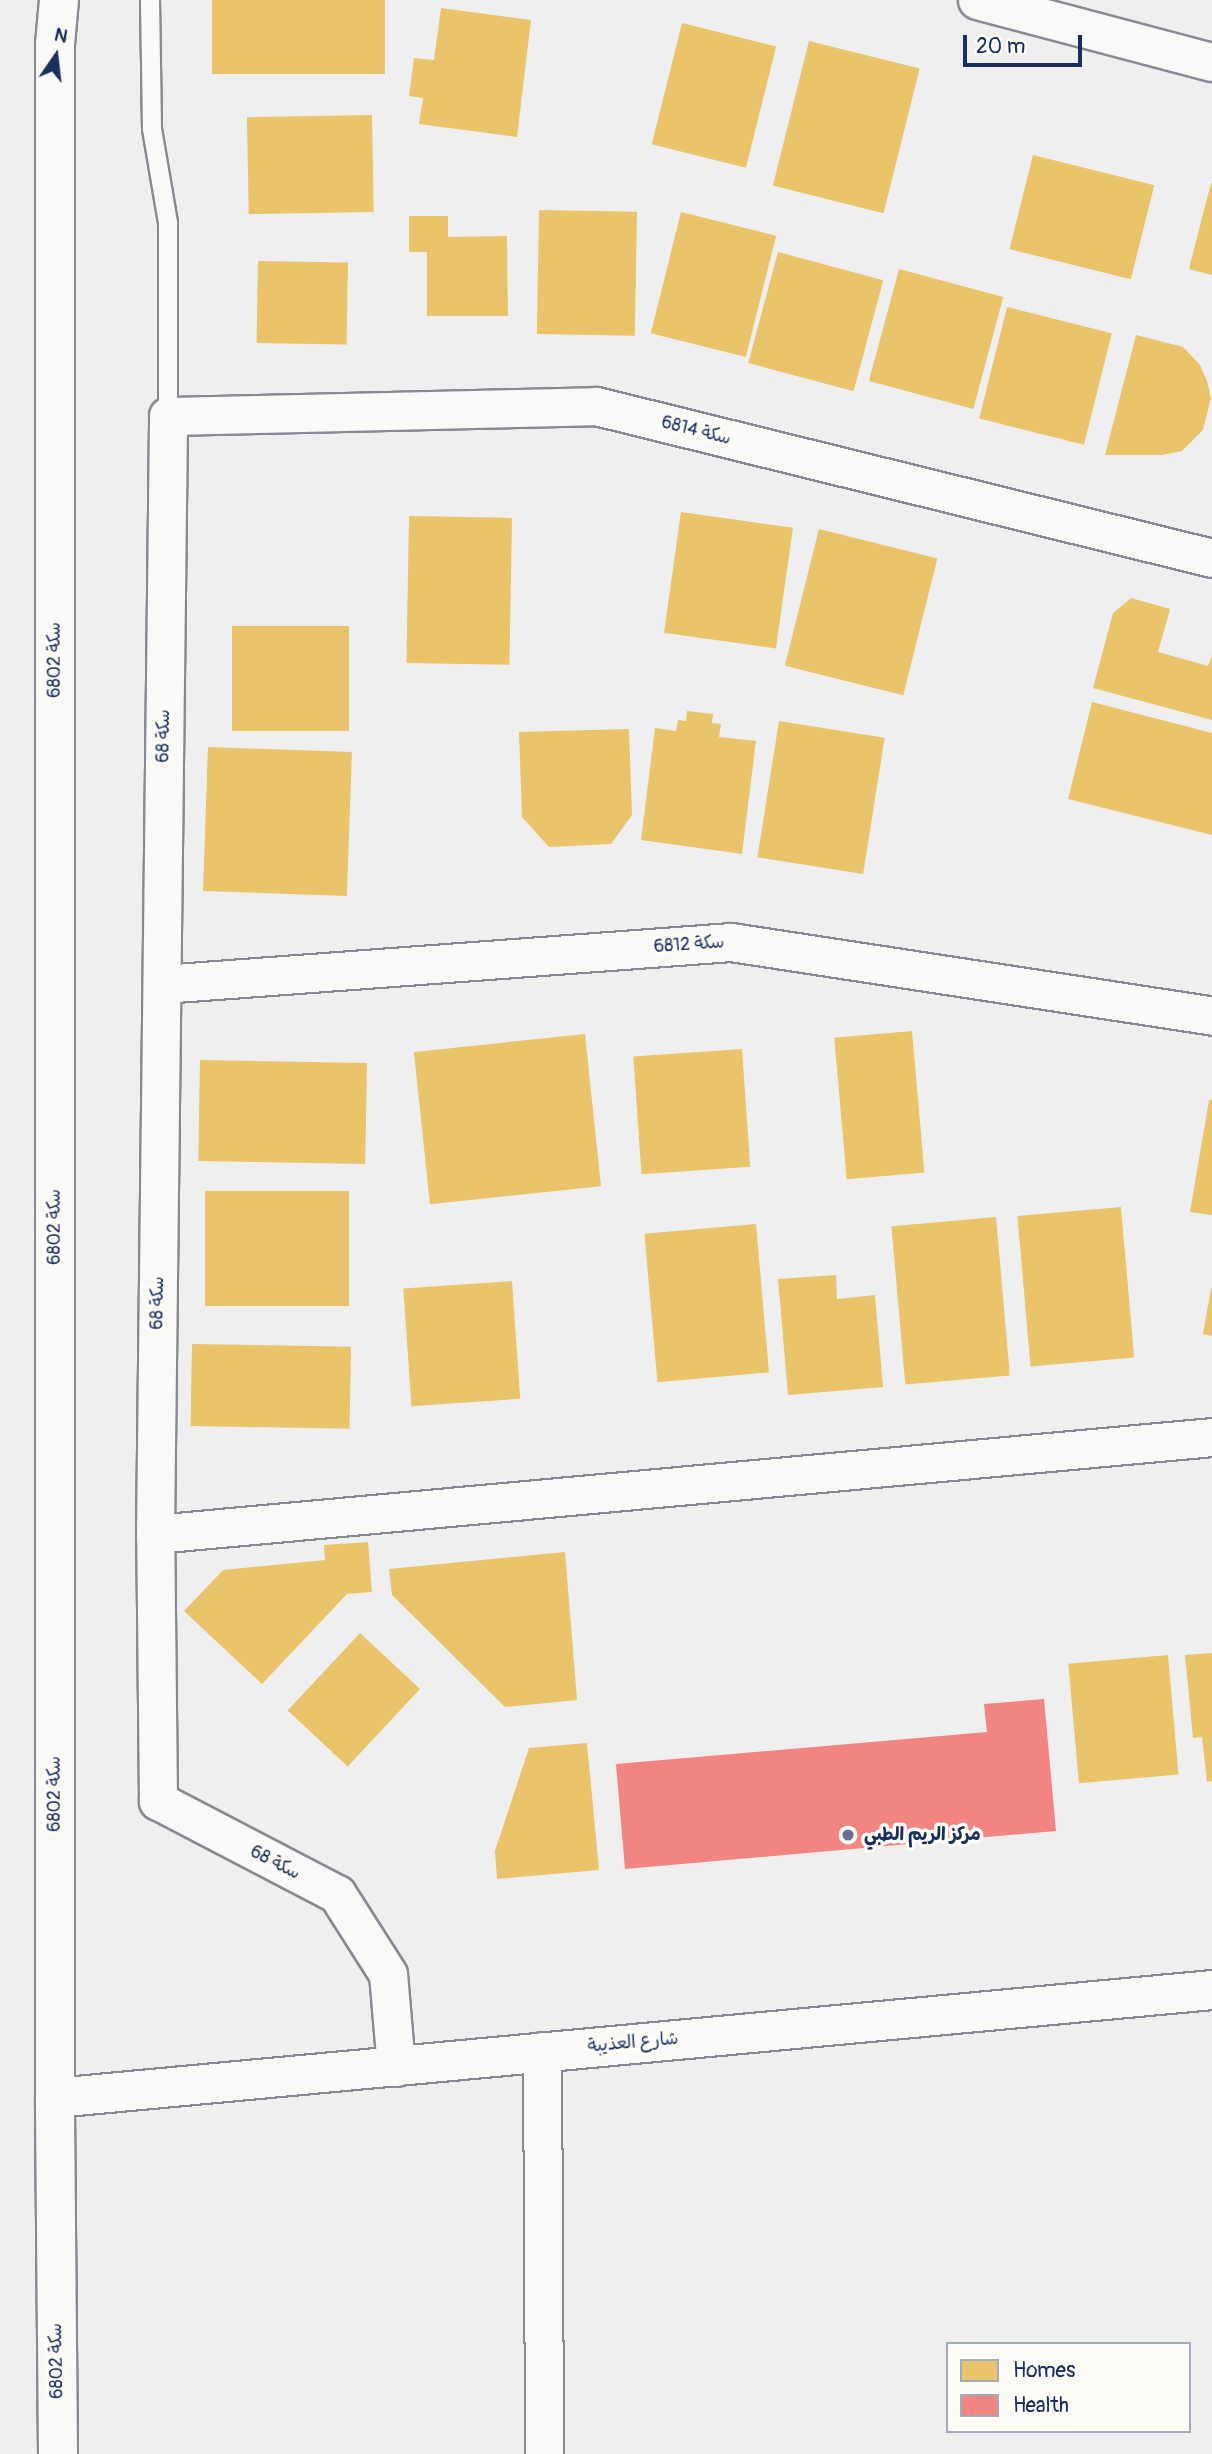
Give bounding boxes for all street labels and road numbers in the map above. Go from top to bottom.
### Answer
street label: سكة 6814 [659,412,733,450]
street label: سكة 6802 [44,622,66,698]
street label: 68 سكة [153,709,175,763]
street label: سكة 6812 [653,932,725,958]
street label: سكة 6802 [44,1189,66,1265]
street label: 68 سكة [147,1276,169,1330]
street label: سكة 6802 [44,1756,66,1832]
street label: 68 سكة [246,1841,304,1885]
street label: شارع العذيبة [587,2028,679,2058]
street label: سكة 6802 [46,2323,68,2399]

